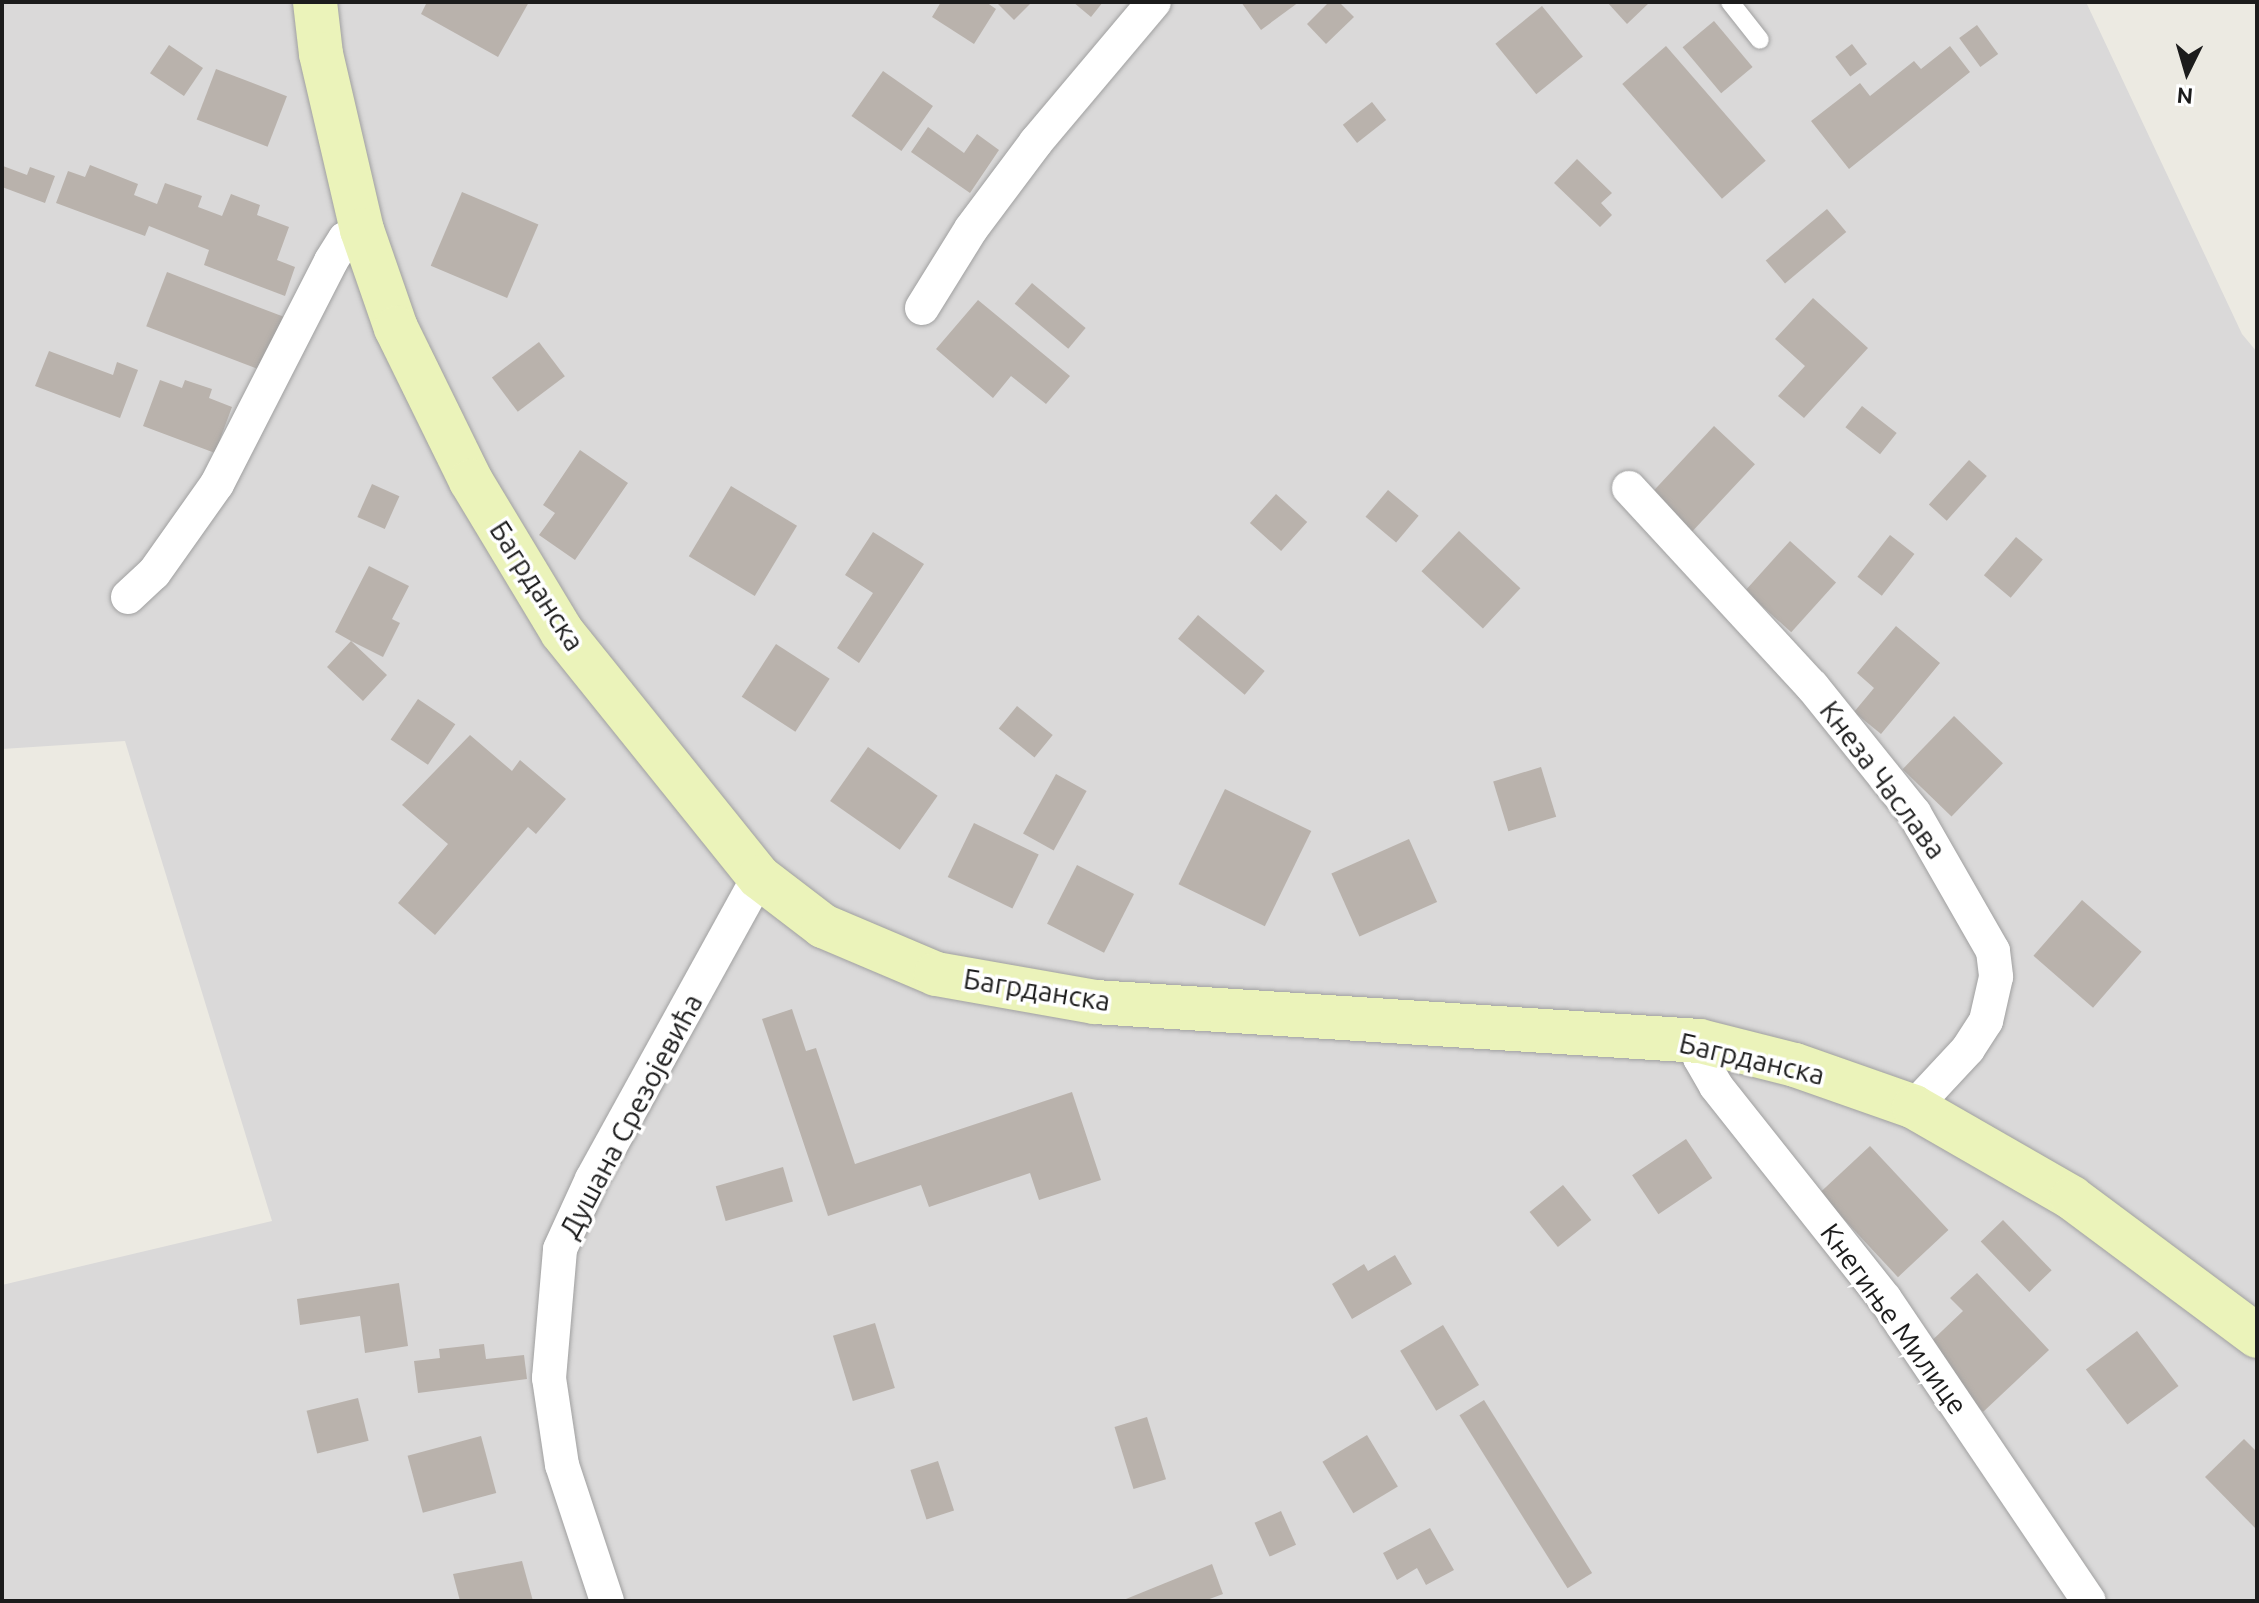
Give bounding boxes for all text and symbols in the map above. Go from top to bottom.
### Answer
north arrow [2147,32,2227,112]
text: N [2176,83,2194,110]
street label: Багрданска [483,515,591,657]
street label: Кнеза Часлава [1813,694,1953,866]
street label: Багрданска [961,962,1113,1018]
street label: Душана Срезојевића [552,988,710,1244]
street label: Багрданска [1676,1026,1828,1092]
street label: Кнегиње Милице [1813,1217,1975,1421]

